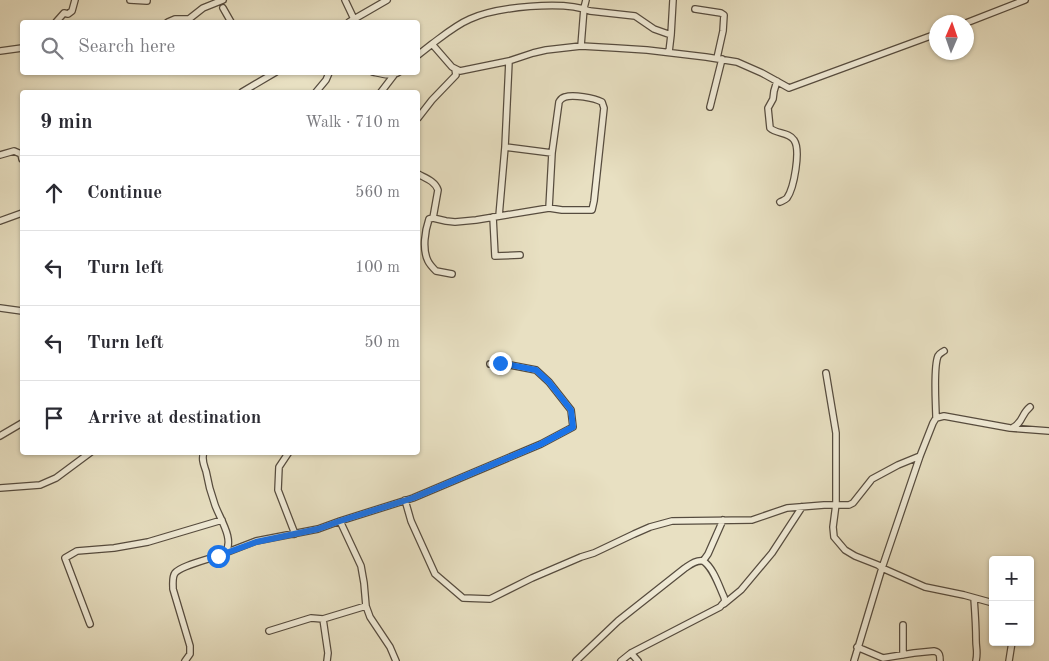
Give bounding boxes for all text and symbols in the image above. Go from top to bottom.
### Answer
north arrow [929,15,974,60]
search box [20,20,420,75]
icon: search [38,34,66,62]
text: Search here [78,38,175,57]
text: 9 min [40,112,93,133]
text: Walk · 710 m [305,115,400,131]
icon: ahead [40,179,68,207]
text: Continue [87,184,162,203]
text: 560 m [355,185,400,201]
icon: left [40,254,68,282]
text: Turn left [87,259,164,278]
text: 100 m [355,260,400,276]
icon: left [40,329,68,357]
text: Turn left [87,334,164,353]
text: 50 m [364,335,400,351]
route end [489,352,512,375]
icon: arrive [40,404,68,432]
text: Arrive at destination [87,409,261,428]
route start [207,545,230,568]
map controls [989,556,1034,646]
button: + [989,556,1034,601]
button: − [989,601,1034,646]

